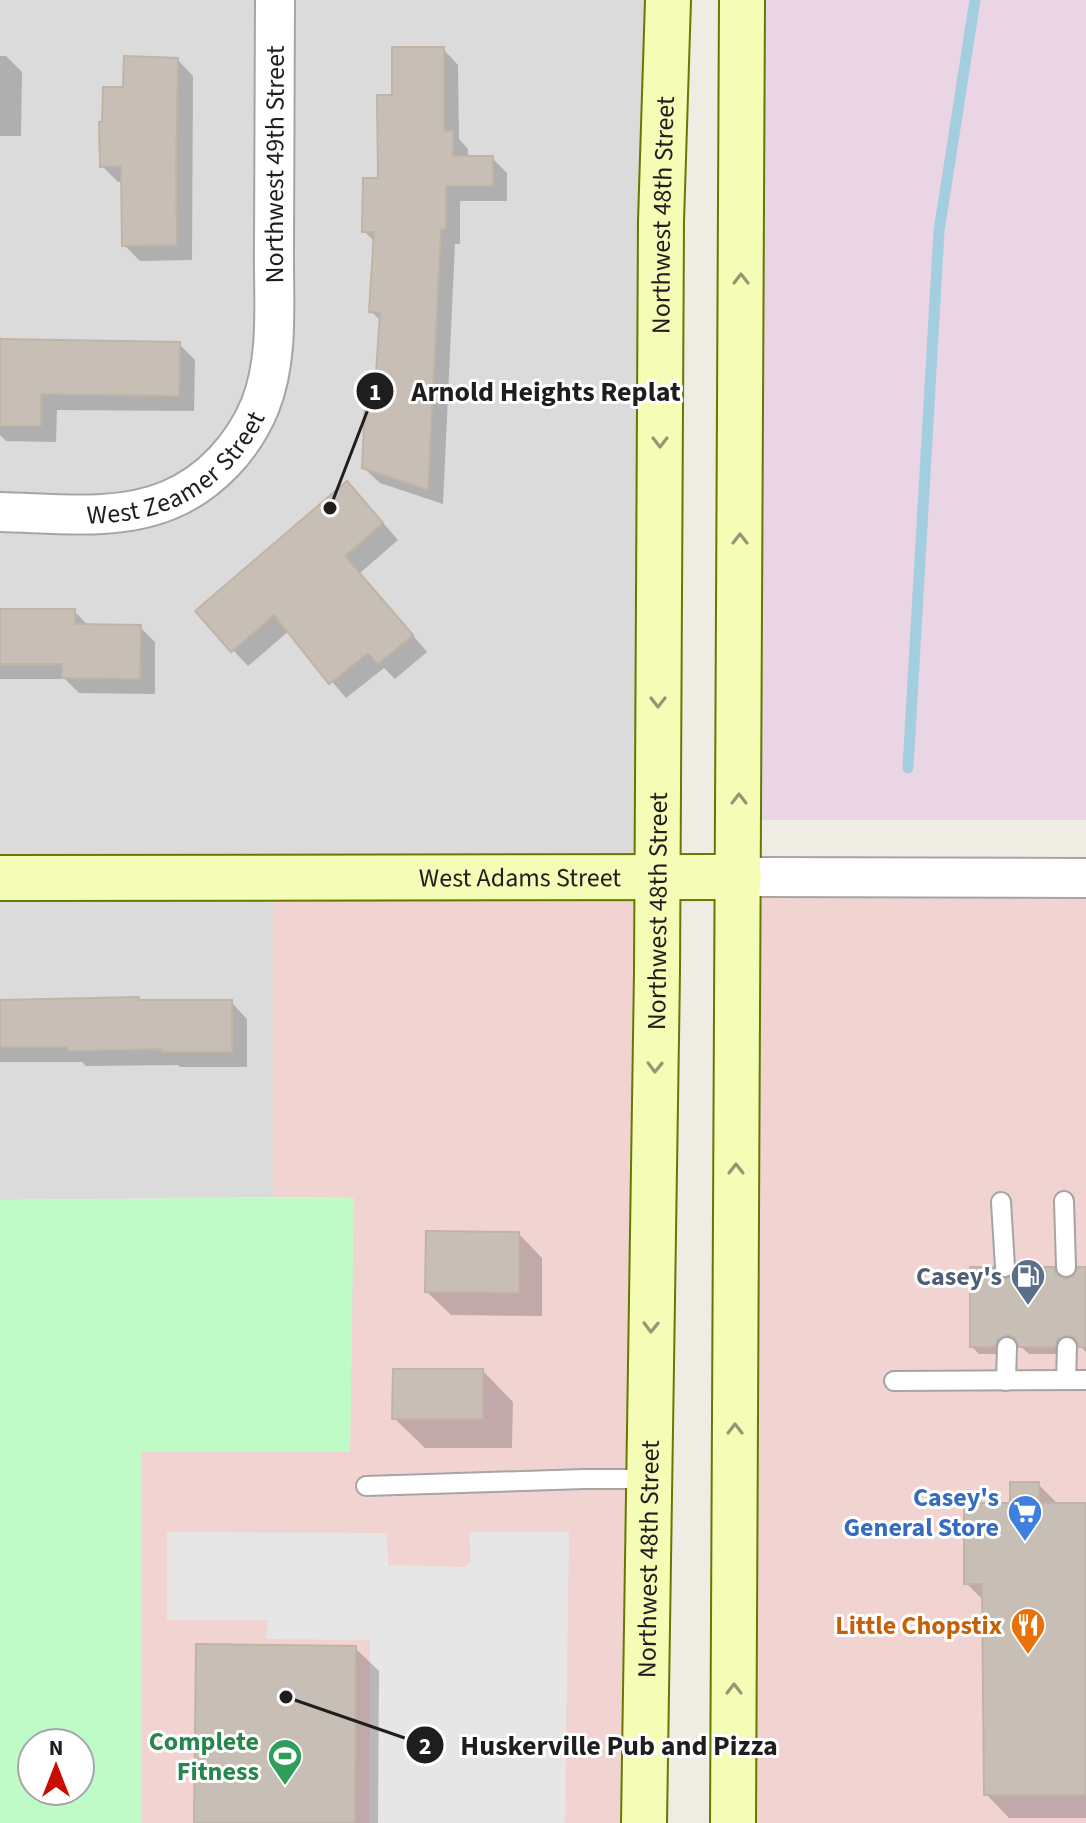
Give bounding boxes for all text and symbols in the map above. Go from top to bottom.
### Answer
street label: Northwest 49th Street [256,45,294,284]
street label: Northwest 48th Street [642,95,684,334]
one-way arrow [732,272,750,285]
callout: Arnold Heights Replat [355,365,696,417]
text: Arnold Heights Replat [410,372,681,412]
text: 1 [369,375,381,410]
street label: West Zeamer Street [86,405,274,534]
one-way arrow [651,436,669,449]
one-way arrow [731,532,749,545]
one-way arrow [649,696,667,709]
street label: Northwest 48th Street [638,792,677,1030]
one-way arrow [730,792,748,805]
street label: West Adams Street [419,859,621,896]
one-way arrow [647,1061,664,1074]
one-way arrow [727,1162,745,1175]
fuel station icon: Casey's [1009,1257,1047,1307]
place label: Casey's [916,1258,1002,1295]
one-way arrow [642,1321,660,1334]
one-way arrow [726,1422,744,1435]
street label: Northwest 48th Street [628,1440,669,1678]
place label: Casey's General Store [843,1479,999,1546]
supermarket icon: Casey's General Store [1006,1493,1044,1543]
restaurant icon: Little Chopstix [1009,1606,1047,1656]
place label: Little Chopstix [835,1607,1002,1644]
one-way arrow [725,1682,743,1695]
callout: Huskerville Pub and Pizza [405,1719,794,1771]
place label: Complete Fitness [149,1723,259,1790]
text: Huskerville Pub and Pizza [460,1726,778,1766]
north arrow [16,1727,96,1807]
text: 2 [419,1729,431,1764]
text: N [49,1732,63,1764]
sports icon: Complete Fitness [266,1737,304,1787]

